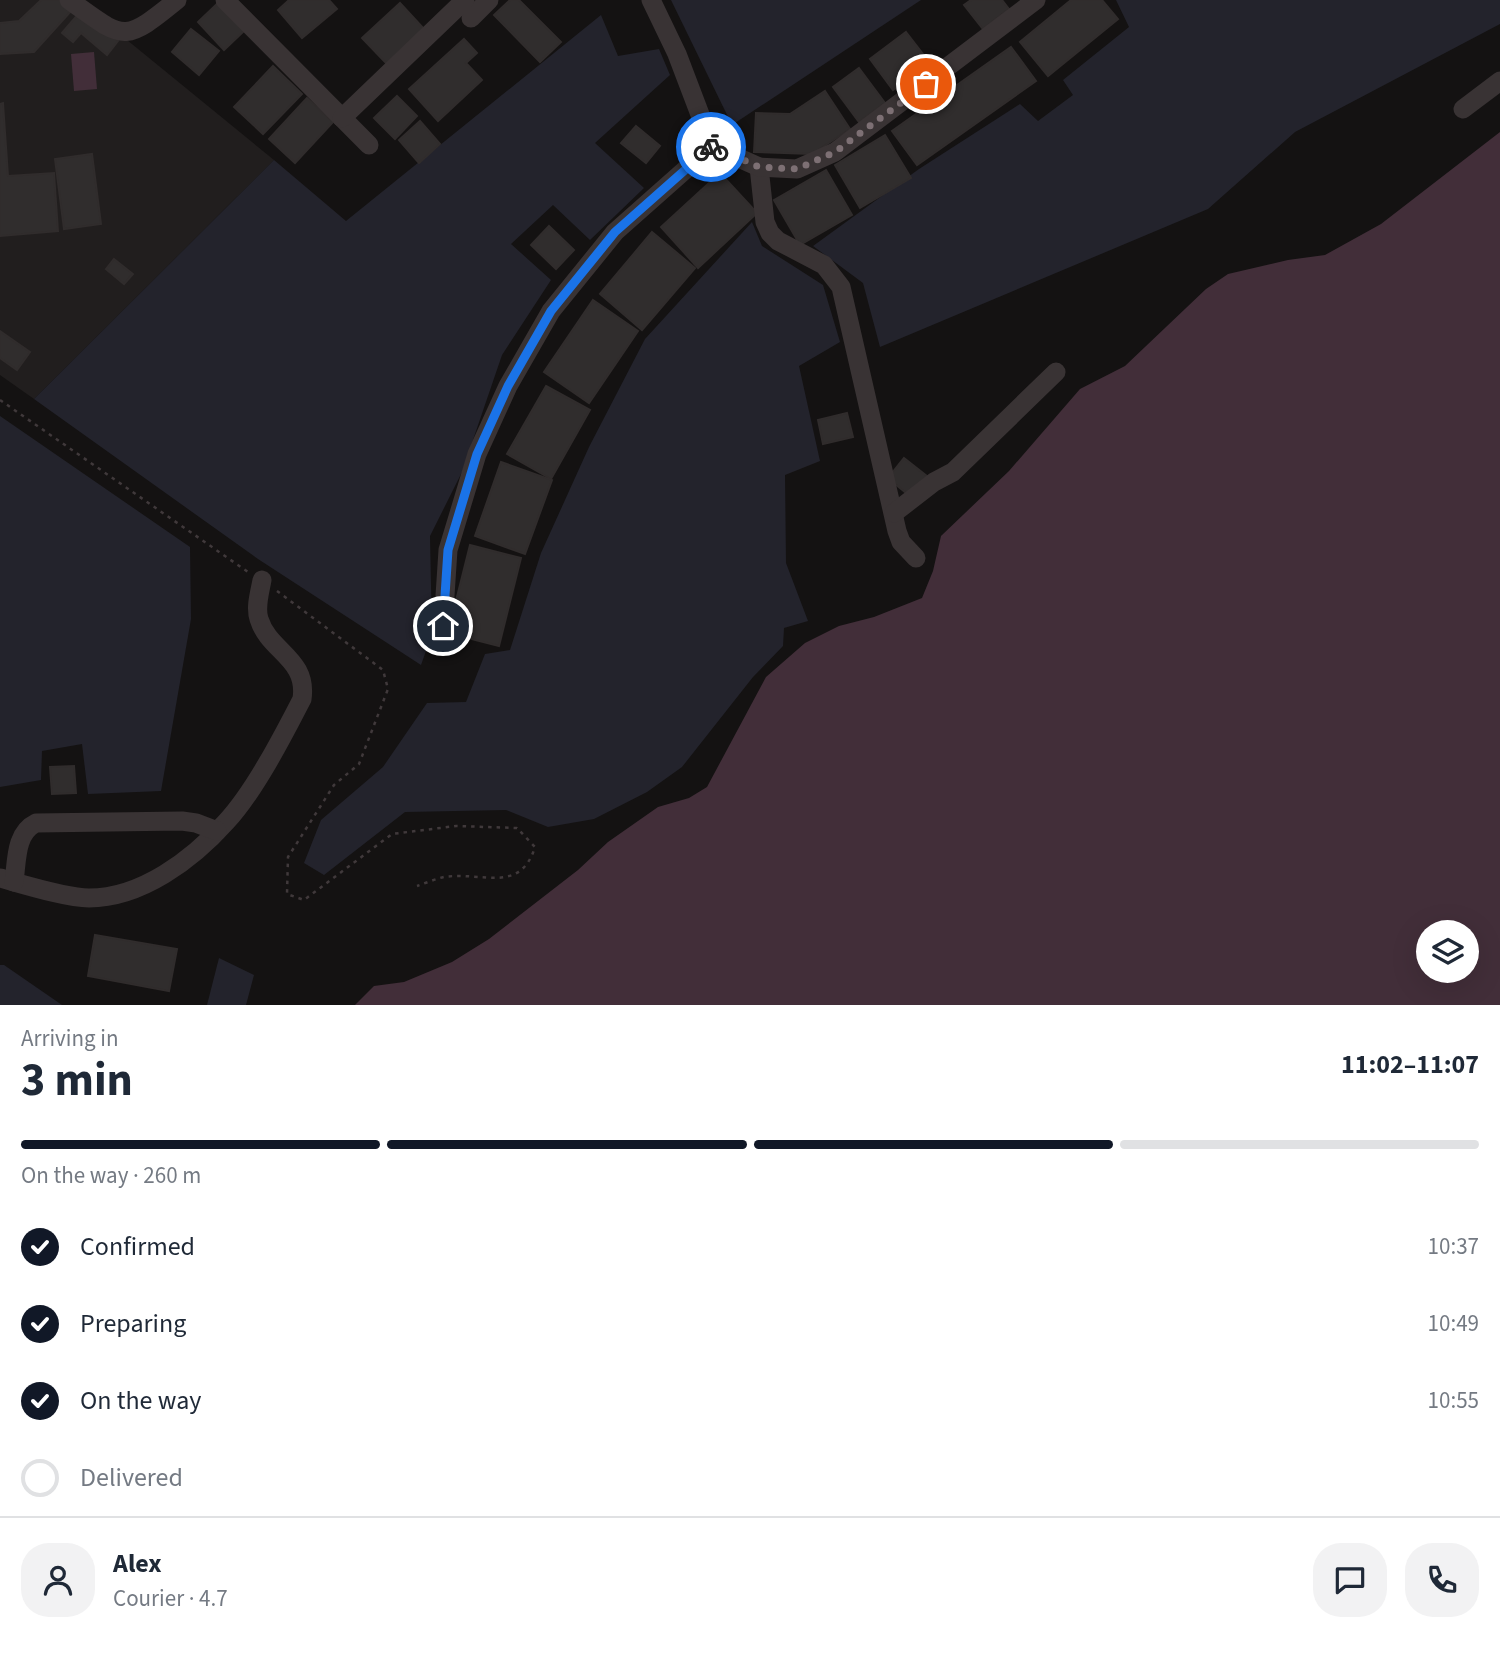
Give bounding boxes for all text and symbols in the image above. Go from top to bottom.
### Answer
pin [896,54,956,114]
icon: bag [907,65,945,103]
courier [676,112,746,182]
icon: bike [692,128,730,166]
pin [413,596,473,656]
icon: home [424,607,462,645]
map controls [1416,920,1479,983]
button: layers [1416,920,1479,983]
text: Arriving in [21,1022,119,1055]
text: 11:02–11:07 [1341,1046,1479,1083]
text: 3 min [21,1048,133,1113]
text: On the way · 260 m [21,1159,201,1192]
icon: check [21,1228,59,1266]
text: Confirmed [80,1228,195,1265]
text: 10:37 [1428,1230,1479,1263]
icon: check [21,1305,59,1343]
text: Preparing [80,1305,186,1342]
text: 10:49 [1428,1307,1479,1340]
icon: check [21,1382,59,1420]
text: On the way [80,1382,201,1419]
text: 10:55 [1428,1384,1479,1417]
text: Delivered [80,1459,183,1496]
button: person [21,1543,95,1617]
button: chat [1313,1543,1387,1617]
button: phone [1405,1543,1479,1617]
text: Alex [113,1545,162,1582]
text: Courier · 4.7 [113,1582,228,1615]

